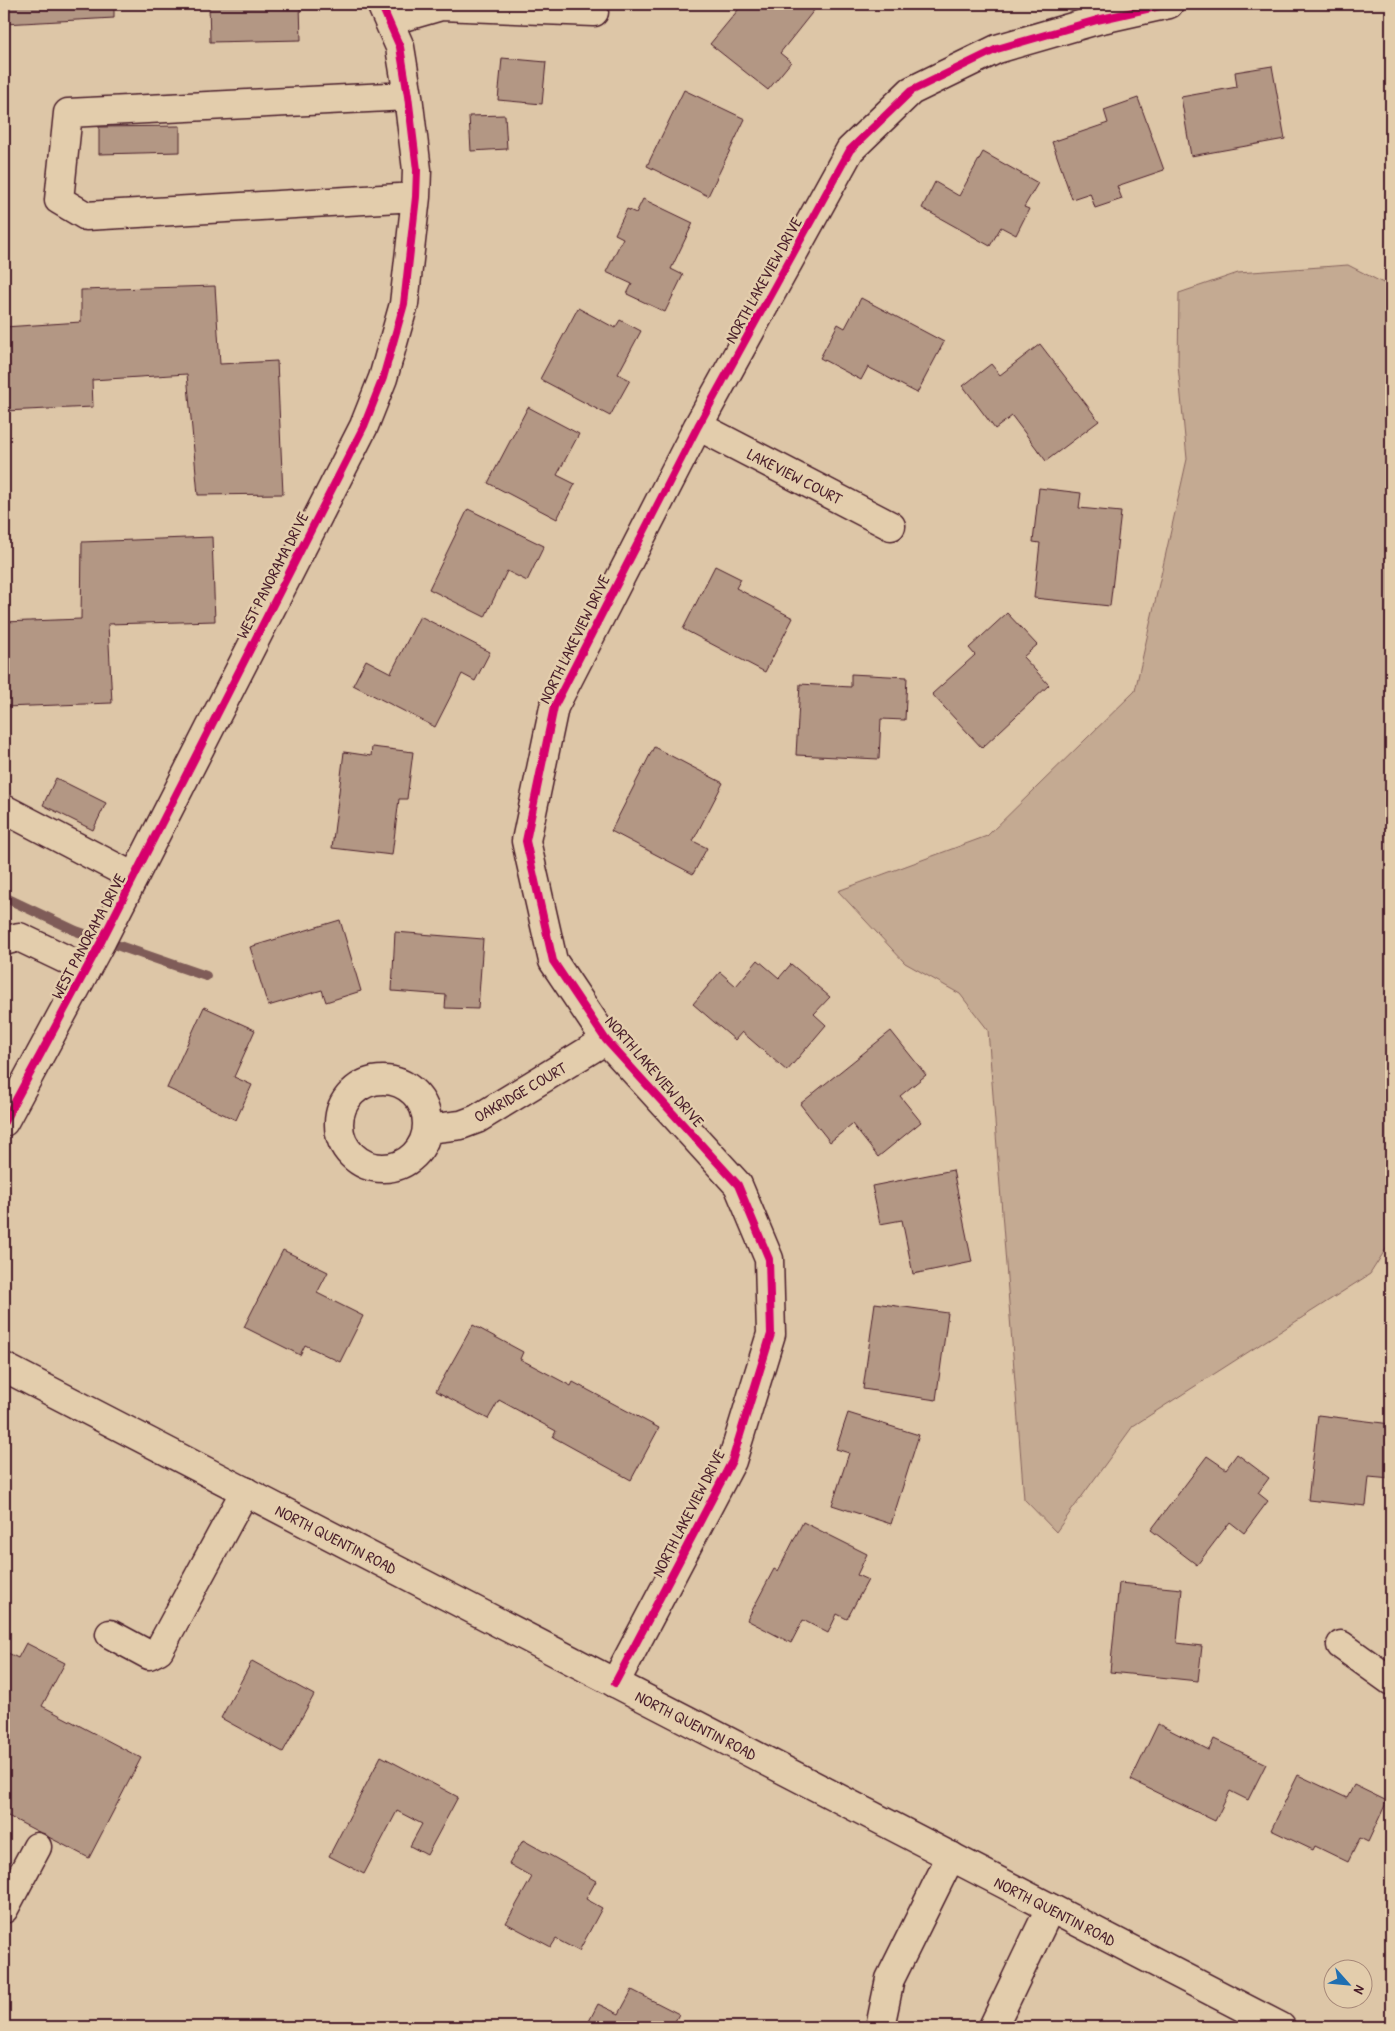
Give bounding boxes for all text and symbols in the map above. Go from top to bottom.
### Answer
street label: NORTH LAKEVIEW DRIVE [719,213,807,347]
street label: LAKEVIEW COURT [744,443,847,510]
street label: WEST PANORAMA DRIVE [231,508,313,642]
street label: NORTH LAKEVIEW DRIVE [533,571,615,707]
street label: WEST PANORAMA DRIVE [46,869,130,1003]
street label: NORTH LAKEVIEW DRIVE [601,1011,709,1131]
street label: OAKRIDGE COURT [470,1056,571,1127]
street label: NORTH LAKEVIEW DRIVE [646,1445,730,1581]
street label: NORTH QUENTIN ROAD [272,1499,401,1579]
street label: NORTH QUENTIN ROAD [632,1685,761,1765]
street label: NORTH QUENTIN ROAD [991,1871,1120,1951]
north arrow [1322,1958,1372,2008]
text: N [1350,1982,1370,1998]

